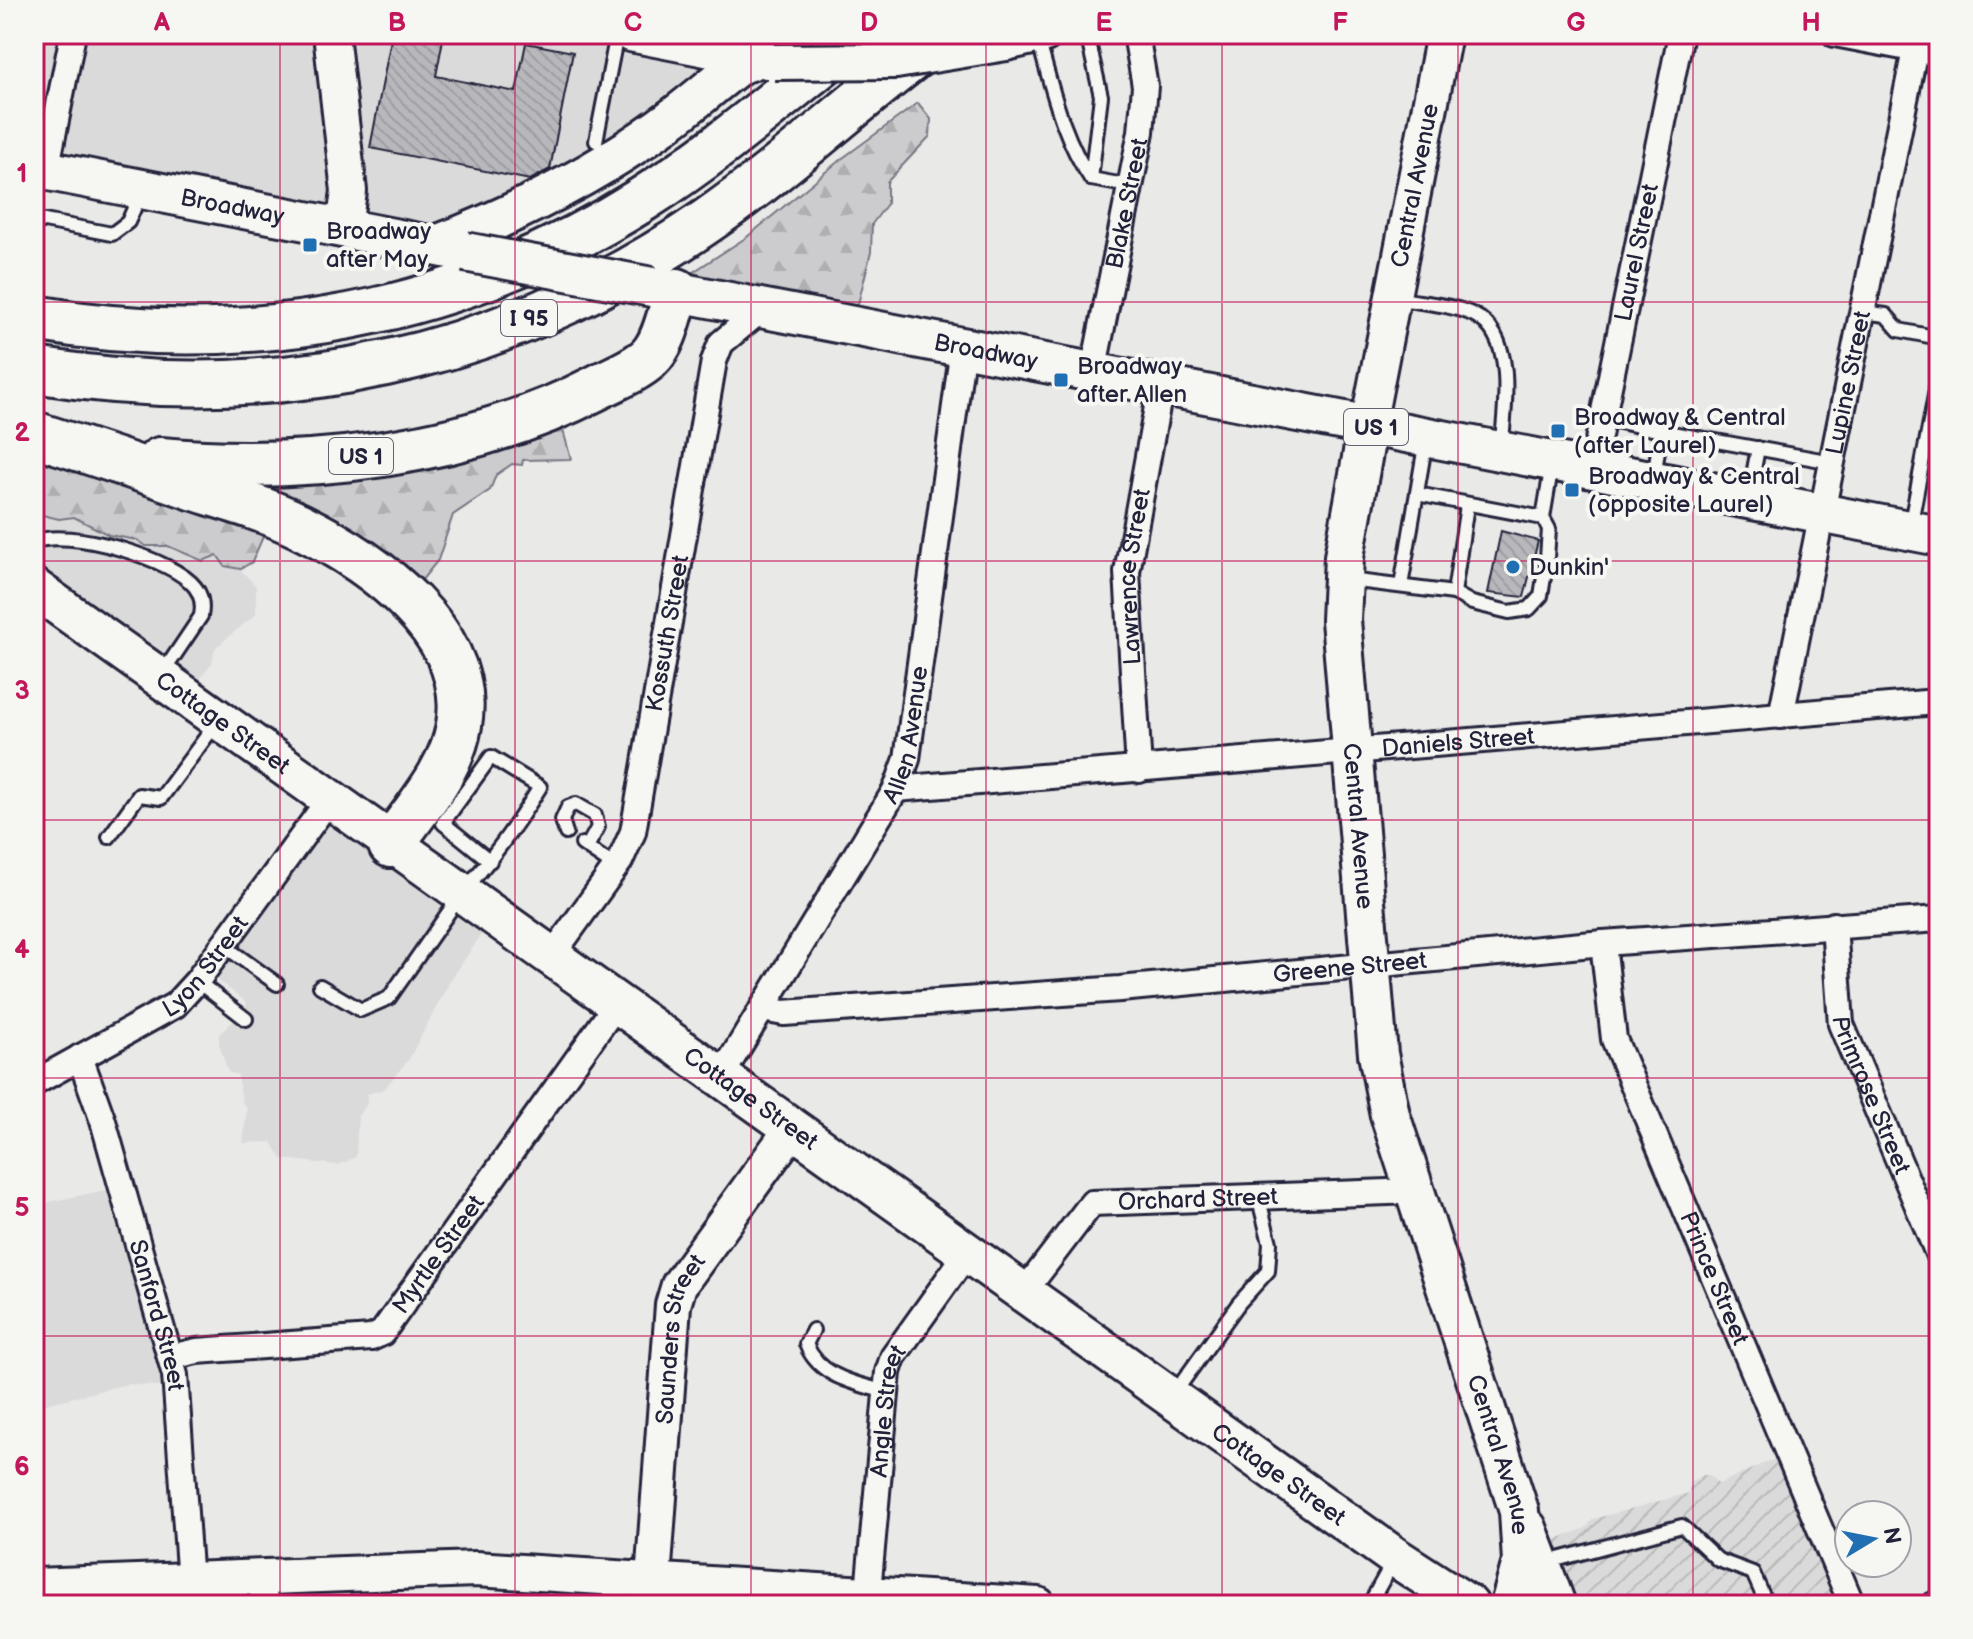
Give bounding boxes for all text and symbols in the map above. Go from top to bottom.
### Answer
text: A [153,8,170,39]
text: B [388,8,406,39]
text: C [624,8,642,39]
text: D [860,8,878,39]
text: E [1096,8,1113,39]
text: F [1332,8,1348,39]
text: G [1566,8,1586,39]
text: H [1801,8,1821,39]
street label: Central Avenue [1385,101,1445,270]
street label: Blake Street [1100,135,1155,271]
text: 1 [17,159,27,190]
street label: Laurel Street [1609,181,1665,324]
street label: Broadway [178,183,287,231]
place label: Broadway after May [326,217,431,274]
marker: Broadway after May [301,236,319,254]
road number: I 95 [501,300,557,336]
street label: Lupine Street [1820,308,1877,457]
street label: Broadway [931,328,1040,376]
place label: Broadway after Allen [1077,352,1187,409]
marker: Broadway after Allen [1052,371,1070,389]
place label: Broadway & Central (after Laurel) [1574,403,1786,460]
road number: US 1 [1344,409,1408,445]
text: 2 [14,418,30,449]
marker: Broadway & Central (after Laurel) [1549,422,1567,440]
road number: US 1 [329,438,393,474]
place label: Broadway & Central (opposite Laurel) [1588,462,1800,519]
marker: Broadway & Central (opposite Laurel) [1563,481,1581,499]
street label: Lawrence Street [1113,486,1157,666]
street label: Kossuth Street [640,552,695,714]
place label: Dunkin' [1529,553,1609,582]
marker: Dunkin' [1504,558,1522,576]
street label: Allen Avenue [877,664,934,809]
street label: Cottage Street [150,665,296,781]
text: 3 [14,676,30,707]
street label: Daniels Street [1380,722,1536,763]
street label: Central Avenue [1337,742,1380,910]
street label: Lyon Street [158,910,255,1024]
text: 4 [14,935,30,966]
street label: Greene Street [1272,946,1429,989]
street label: Primrose Street [1825,1015,1917,1179]
street label: Cottage Street [678,1041,824,1157]
street label: Orchard Street [1117,1182,1279,1217]
street label: Myrtle Street [386,1189,491,1320]
text: 5 [14,1193,30,1224]
street label: Prince Street [1673,1207,1755,1350]
street label: Sanford Street [122,1237,190,1393]
street label: Saunders Street [650,1248,712,1425]
street label: Angle Street [864,1339,913,1479]
street label: Central Avenue [1461,1371,1534,1536]
street label: Cottage Street [1206,1417,1352,1533]
text: 6 [14,1452,30,1483]
north arrow [1833,1499,1913,1579]
text: N [1876,1525,1906,1546]

